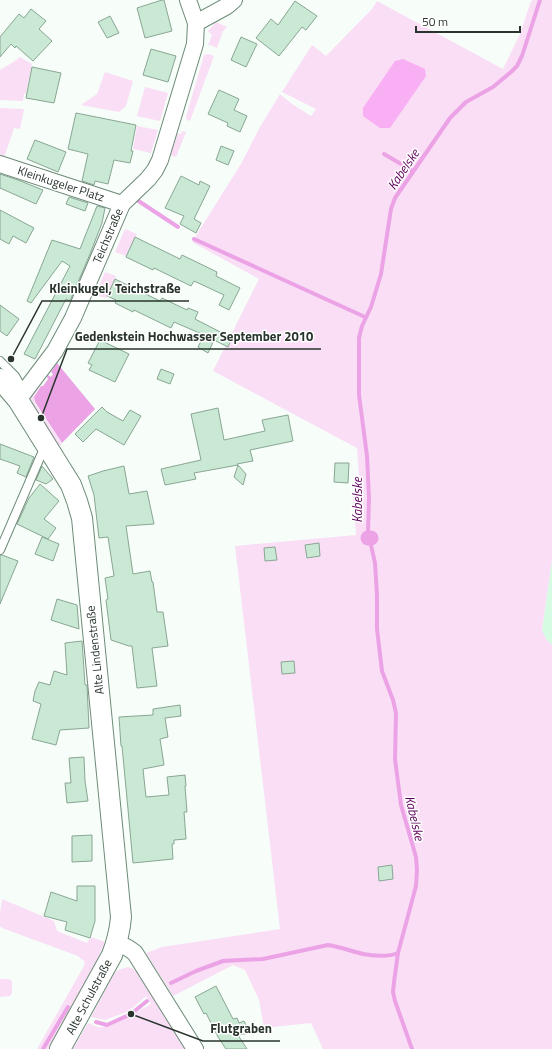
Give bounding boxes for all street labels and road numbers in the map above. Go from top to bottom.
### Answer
street label: Kleinkugeler Platz [15,161,107,207]
street label: Teichstraße [87,205,128,266]
street label: Alte Lindenstraße [80,605,109,696]
street label: Alte Schulstraße [61,956,116,1038]

